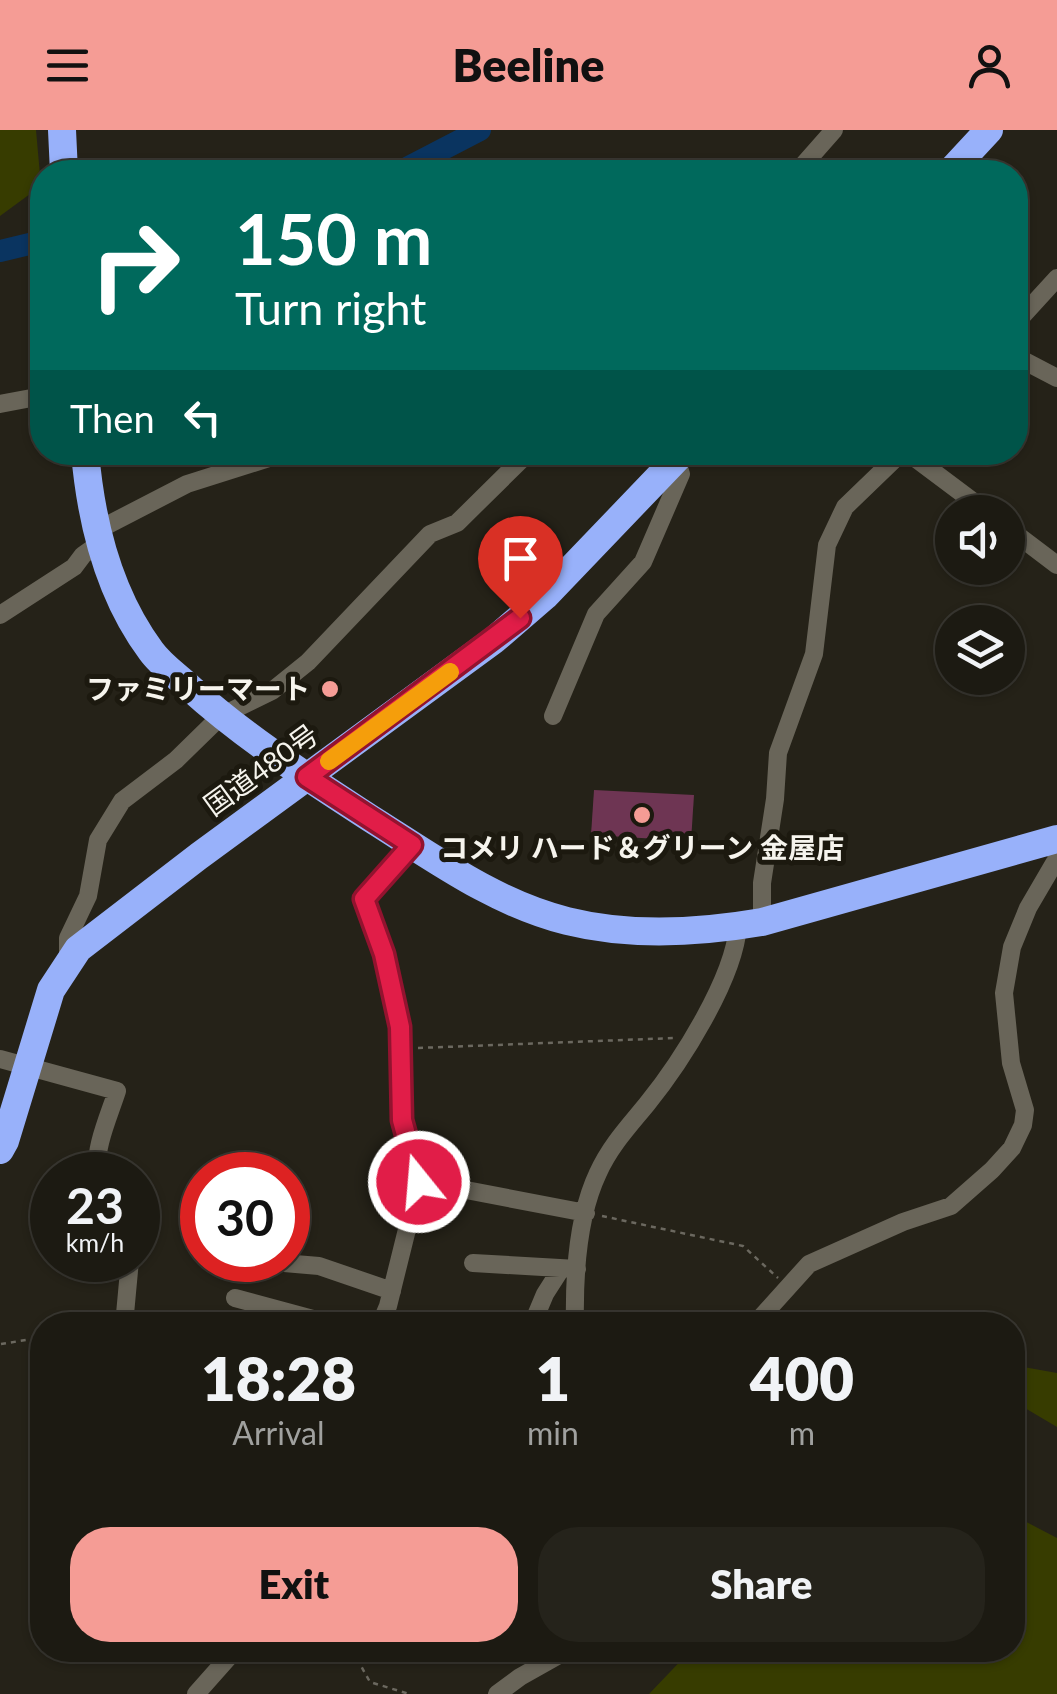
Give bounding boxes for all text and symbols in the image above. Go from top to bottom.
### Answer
icon: menu [40,38,95,93]
text: Beeline [453,38,604,92]
icon: person [962,38,1017,93]
text: 150 m [235,196,432,280]
icon: right [70,200,200,330]
text: Turn right [235,281,426,335]
icon: left [175,390,230,445]
text: Then [70,395,155,441]
map controls [935,495,1025,695]
button: sound [935,495,1025,585]
pin [478,516,563,619]
icon: arrive [493,531,548,586]
button: layers [935,605,1025,695]
place label: ファミリーマート [86,671,310,705]
marker: ファミリーマート [319,678,341,700]
street label: 国道480号 [197,716,324,822]
marker: コメリ ハード＆グリーン 金屋店 [631,804,653,826]
place label: コメリ ハード＆グリーン 金屋店 [440,830,844,864]
position arrow [367,1130,471,1234]
speed limit sign: 30 [180,1152,310,1282]
text: 23 [66,1175,124,1235]
text: km/h [66,1227,124,1257]
text: 18:28 [201,1342,356,1414]
text: 1 [535,1342,570,1414]
text: 400 [750,1342,854,1414]
text: Arrival [232,1413,325,1452]
text: min [527,1413,579,1452]
text: m [789,1413,815,1452]
button: Exit [70,1527,518,1642]
button: Share [538,1527,985,1642]

